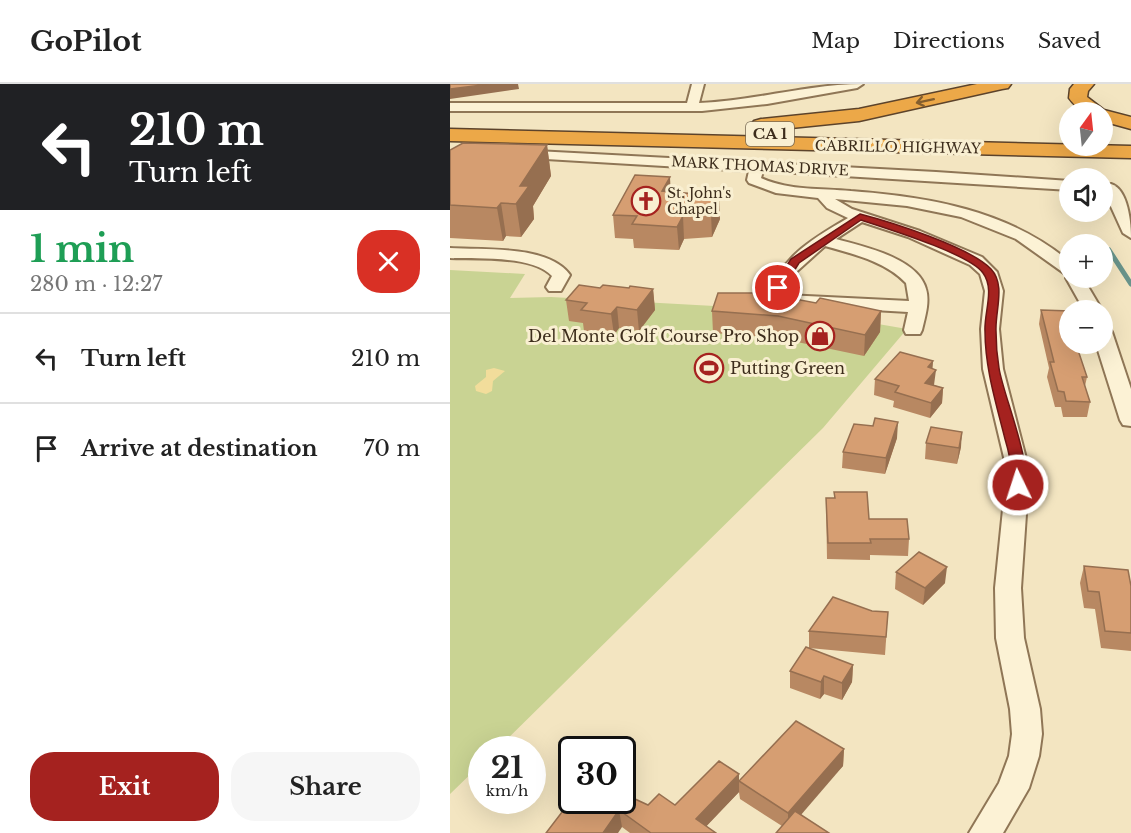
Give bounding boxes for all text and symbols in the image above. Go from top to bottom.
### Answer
text: GoPilot [30,24,142,59]
text: Map [811,28,860,54]
text: Directions [893,28,1005,54]
text: Saved [1038,28,1101,54]
one-way arrow [915,96,935,107]
north arrow [1059,102,1113,156]
map controls [1059,102,1113,354]
text: 210 m [129,104,264,156]
icon: left [30,108,108,186]
road number: CA 1 [746,122,794,146]
street label: CABRILLO HIGHWAY [815,137,982,157]
street label: MARK THOMAS DRIVE [671,152,849,180]
text: Turn left [129,156,252,189]
button: sound [1059,168,1113,222]
place label: St. John's Chapel [667,184,731,218]
church icon: St. John's Chapel [630,185,662,217]
text: 1 min [30,227,134,272]
button: close [357,230,420,293]
button: + [1059,234,1113,288]
pin [752,262,803,313]
icon: arrive [761,271,794,304]
text: 280 m · 12:27 [30,272,162,296]
button: − [1059,300,1113,354]
shop icon: Del Monte Golf Course Pro Shop [804,320,836,352]
place label: Del Monte Golf Course Pro Shop [528,326,799,346]
icon: left [30,342,63,375]
text: Turn left [81,345,186,372]
text: 210 m [351,345,420,372]
sports icon: Putting Green [693,352,725,384]
place label: Putting Green [730,358,845,378]
icon: arrive [30,432,63,465]
text: Arrive at destination [81,435,318,462]
text: 70 m [363,435,420,462]
position arrow [986,453,1050,517]
speed limit sign: 30 [558,736,636,814]
text: 21 [491,749,523,786]
button: Exit [30,752,219,821]
button: Share [231,752,420,821]
text: km/h [486,781,528,800]

